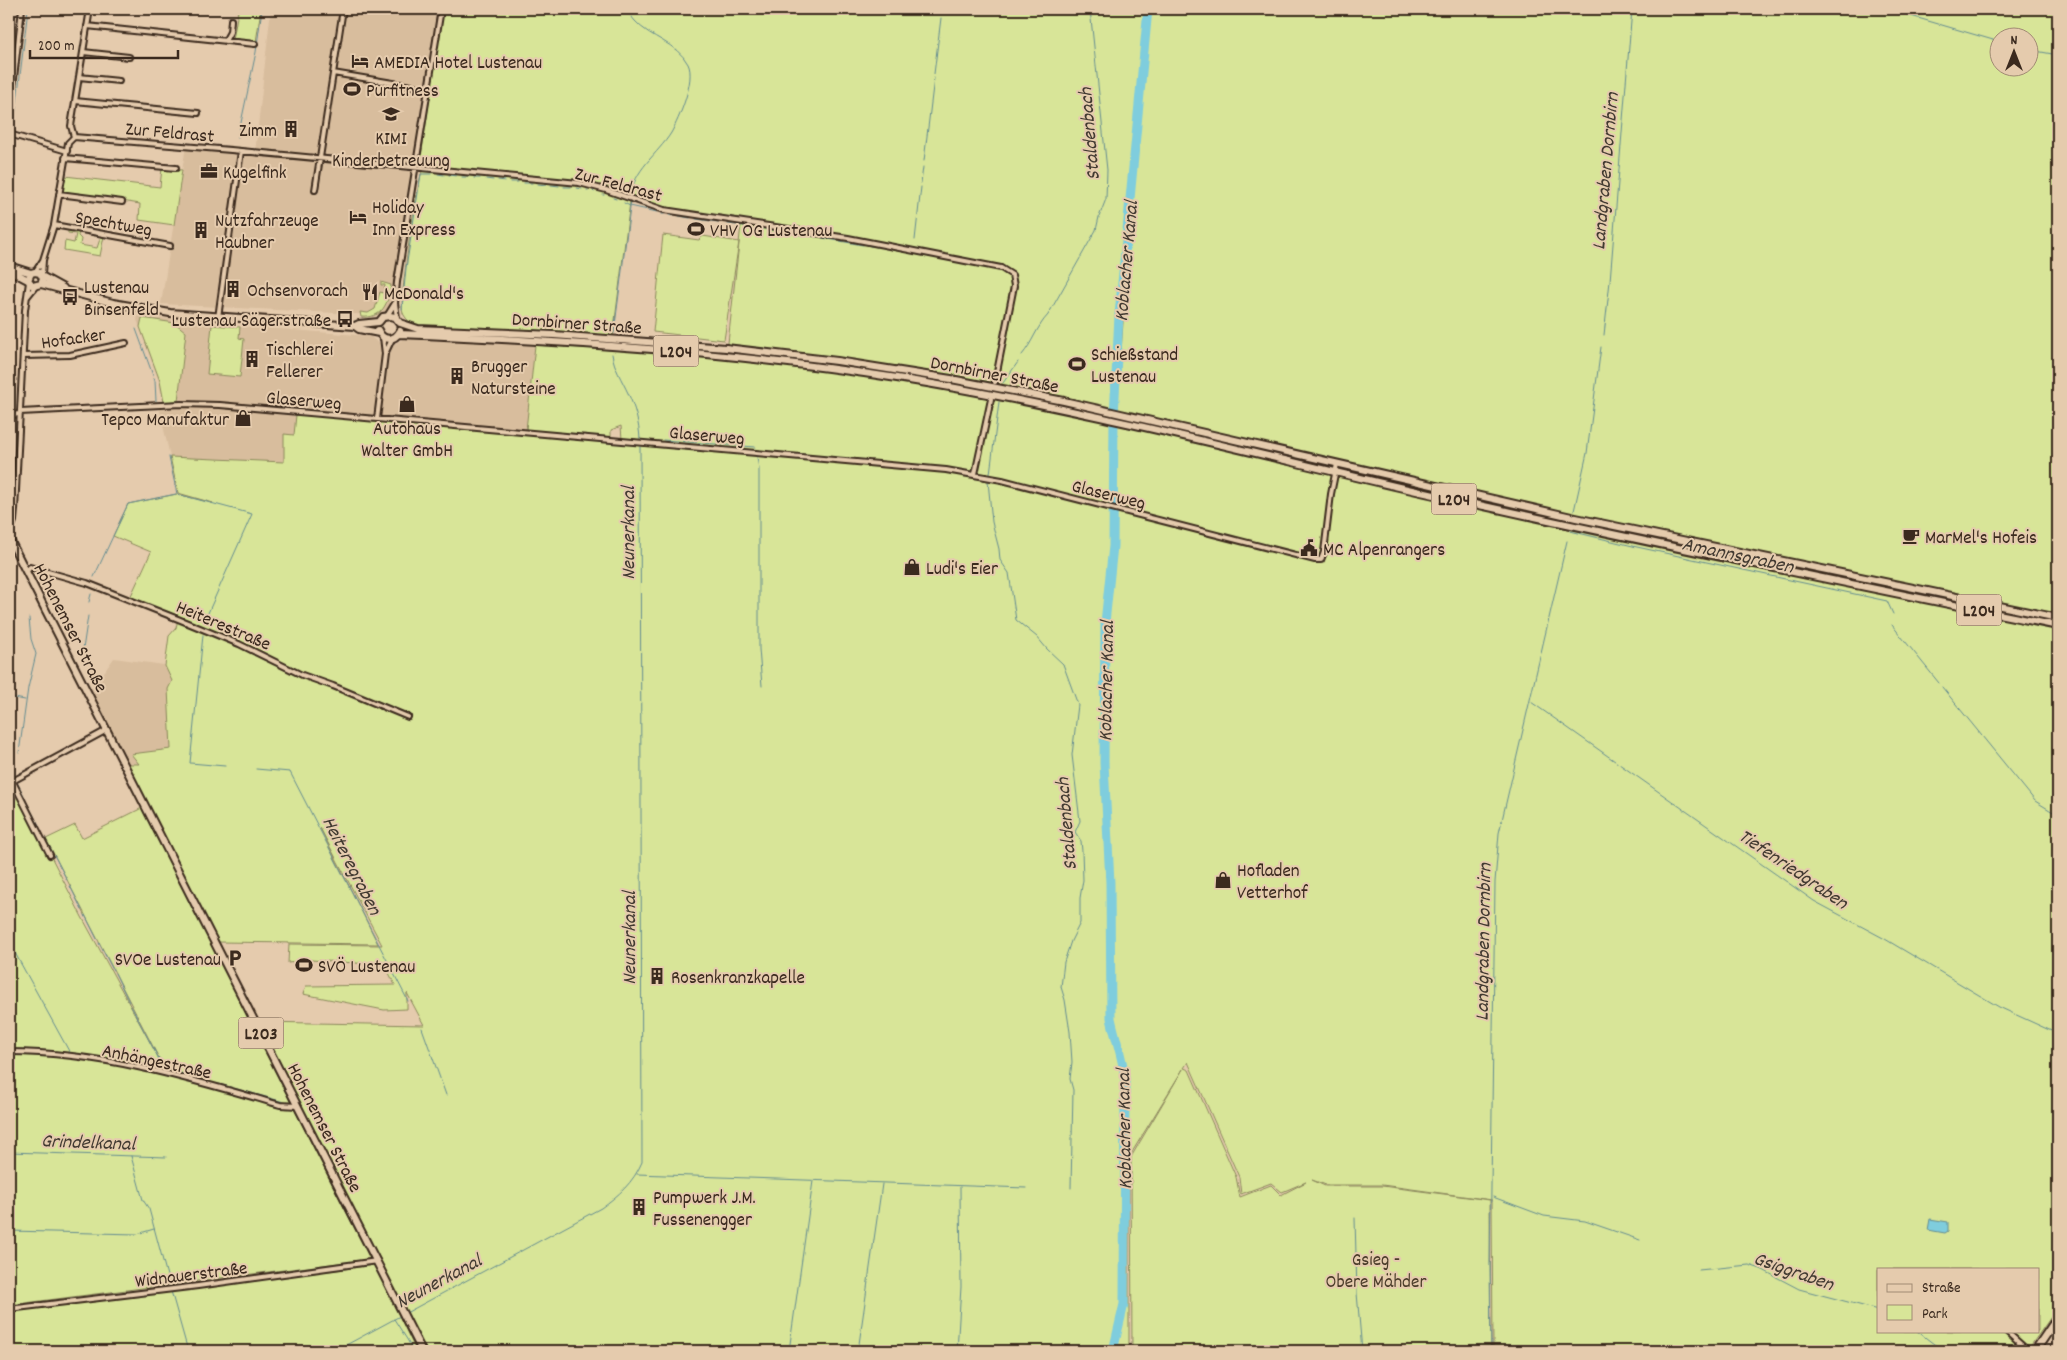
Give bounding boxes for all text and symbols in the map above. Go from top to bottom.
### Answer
scale bar [30,28,178,60]
north arrow [1990,28,2040,78]
text: N [2011,31,2018,51]
text: 200 m [38,36,75,58]
hotel icon: AMEDIA Hotel Lustenau [350,51,370,71]
place label: AMEDIA Hotel Lustenau [374,51,542,78]
sports icon: Purfitness [342,79,362,99]
place label: Purfitness [366,79,439,106]
water label: Staldenbach [1073,85,1109,181]
water label: Landgraben Dornbirn [1586,91,1628,251]
school or university icon: KIMI Kinderbetreuung [381,104,401,124]
street label: Zur Feldrast [124,117,215,152]
place label: Zimm [239,119,277,146]
building icon: Zimm [281,119,301,139]
place label: KIMI Kinderbetreuung [332,127,450,176]
office icon: Kugelfink [199,161,219,181]
place label: Kugelfink [223,161,287,188]
street label: Zur Feldrast [572,162,665,211]
place label: Holiday Inn Express [372,196,456,245]
water label: Koblacher Kanal [1109,198,1147,323]
street label: Spechtweg [73,205,154,245]
hotel icon: Holiday Inn Express [348,207,368,227]
place label: Nutzfahrzeuge Haubner [215,209,319,258]
sports icon: VHV OG Lustenau [686,219,706,239]
place label: VHV OG Lustenau [710,219,832,246]
building icon: Nutzfahrzeuge Haubner [191,220,211,240]
place label: Lustenau Binsenfeld [84,276,159,325]
building icon: Ochsenvorach [223,279,243,299]
place label: Ochsenvorach [247,279,348,306]
restaurant icon: McDonald's [360,282,380,302]
place label: McDonald's [384,282,464,309]
bus stop icon: Lustenau Binsenfeld [60,287,80,307]
street label: Dornbirner Straße [511,307,643,343]
place label: Lustenau Sägerstraße [171,309,331,336]
bus stop icon: Lustenau Sägerstraße [335,309,355,329]
street label: Hofacker [40,323,107,358]
road number: L204 [654,336,698,366]
place label: Tischlerei Fellerer [266,338,334,387]
place label: Schießstand Lustenau [1091,343,1178,392]
building icon: Tischlerei Fellerer [242,349,262,369]
street label: Dornbirner Straße [928,351,1061,402]
sports icon: Schießstand Lustenau [1067,354,1087,374]
place label: Brugger Natursteine [471,355,556,404]
building icon: Brugger Natursteine [447,366,467,386]
street label: Glaserweg [265,386,342,419]
shop icon: Autohaus Walter GmbH [397,394,417,414]
place label: Tepco Manufaktur [101,408,229,435]
shop icon: Tepco Manufaktur [233,408,253,428]
place label: Autohaus Walter GmbH [361,417,453,466]
street label: Glaserweg [668,421,745,454]
street label: Glaserweg [1068,474,1148,519]
water label: Neunerkanal [616,484,644,580]
road number: L204 [1432,484,1476,514]
cafe icon: MarMel's Hofeis [1901,526,1921,546]
place label: MarMel's Hofeis [1925,526,2037,553]
water label: Amannsgraben [1679,531,1796,583]
public building icon: MC Alpenrangers [1299,538,1319,558]
place label: MC Alpenrangers [1323,538,1445,565]
shop icon: Ludi's Eier [902,557,922,577]
place label: Ludi's Eier [926,557,998,584]
street label: Hohenemser Straße [25,559,113,698]
road number: L204 [1956,594,2002,626]
street label: Heiterestraße [171,595,274,659]
water label: Koblacher Kanal [1093,618,1123,742]
water label: Staldenbach [1050,775,1086,871]
water label: Heiteregraben [313,812,388,921]
water label: Tiefenriedgraben [1732,823,1853,918]
place label: Hofladen Vetterhof [1237,859,1309,908]
water label: Landgraben Dornbirn [1470,862,1500,1021]
shop icon: Hofladen Vetterhof [1213,870,1233,890]
water label: Neunerkanal [617,889,645,985]
place label: SVOe Lustenau [115,948,221,975]
parking icon: SVOe Lustenau [225,948,245,968]
sports icon: SVÖ Lustenau [294,955,314,975]
place label: SVÖ Lustenau [318,955,415,982]
building icon: Rosenkranzkapelle [647,966,667,986]
place label: Rosenkranzkapelle [671,966,805,993]
road number: L203 [238,1018,284,1048]
street label: Anhängestraße [99,1039,213,1088]
street label: Hohenemser Straße [279,1059,367,1198]
water label: Koblacher Kanal [1111,1066,1141,1190]
water label: Grindelkanal [40,1128,138,1160]
place label: Pumpwerk J.M. Fussenengger [653,1186,756,1235]
building icon: Pumpwerk J.M. Fussenengger [629,1197,649,1217]
water label: Gsiggraben [1749,1246,1838,1300]
water label: Neunerkanal [391,1247,489,1317]
park label: Gsieg - Obere Mähder [1326,1248,1426,1297]
street label: Widnauerstraße [134,1256,249,1297]
legend [1877,1268,2040,1332]
text: Straße [1922,1278,1961,1300]
text: Park [1922,1304,1948,1326]

